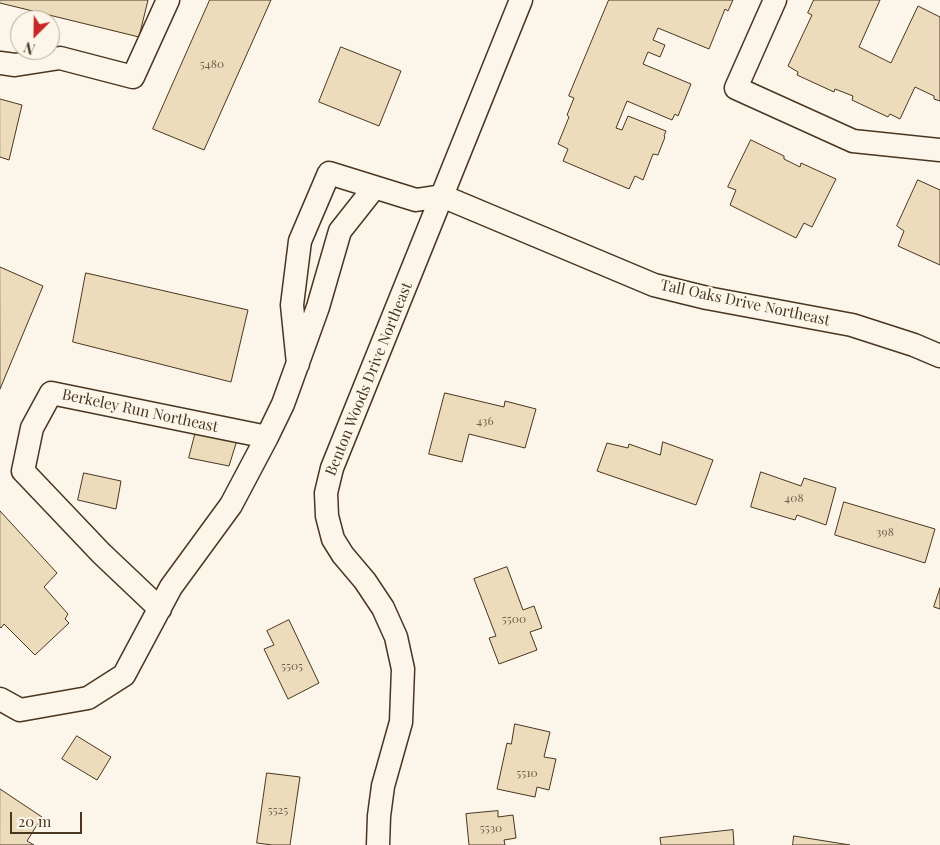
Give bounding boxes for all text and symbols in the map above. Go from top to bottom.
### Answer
north arrow [10,10,60,60]
text: N [21,38,38,59]
house number: 5480 [200,57,224,71]
street label: Tall Oaks Drive Northeast [659,276,831,330]
street label: Benton Woods Drive Northeast [322,280,416,478]
street label: Berkeley Run Northeast [60,386,220,436]
house number: 436 [476,414,494,428]
house number: 408 [784,491,804,505]
house number: 398 [876,525,894,539]
house number: 5500 [502,612,526,626]
house number: 5505 [281,659,303,673]
house number: 5510 [516,766,538,780]
scale bar [12,802,85,834]
house number: 5525 [268,803,288,817]
text: 20 m [18,811,51,831]
house number: 5530 [480,821,502,835]

